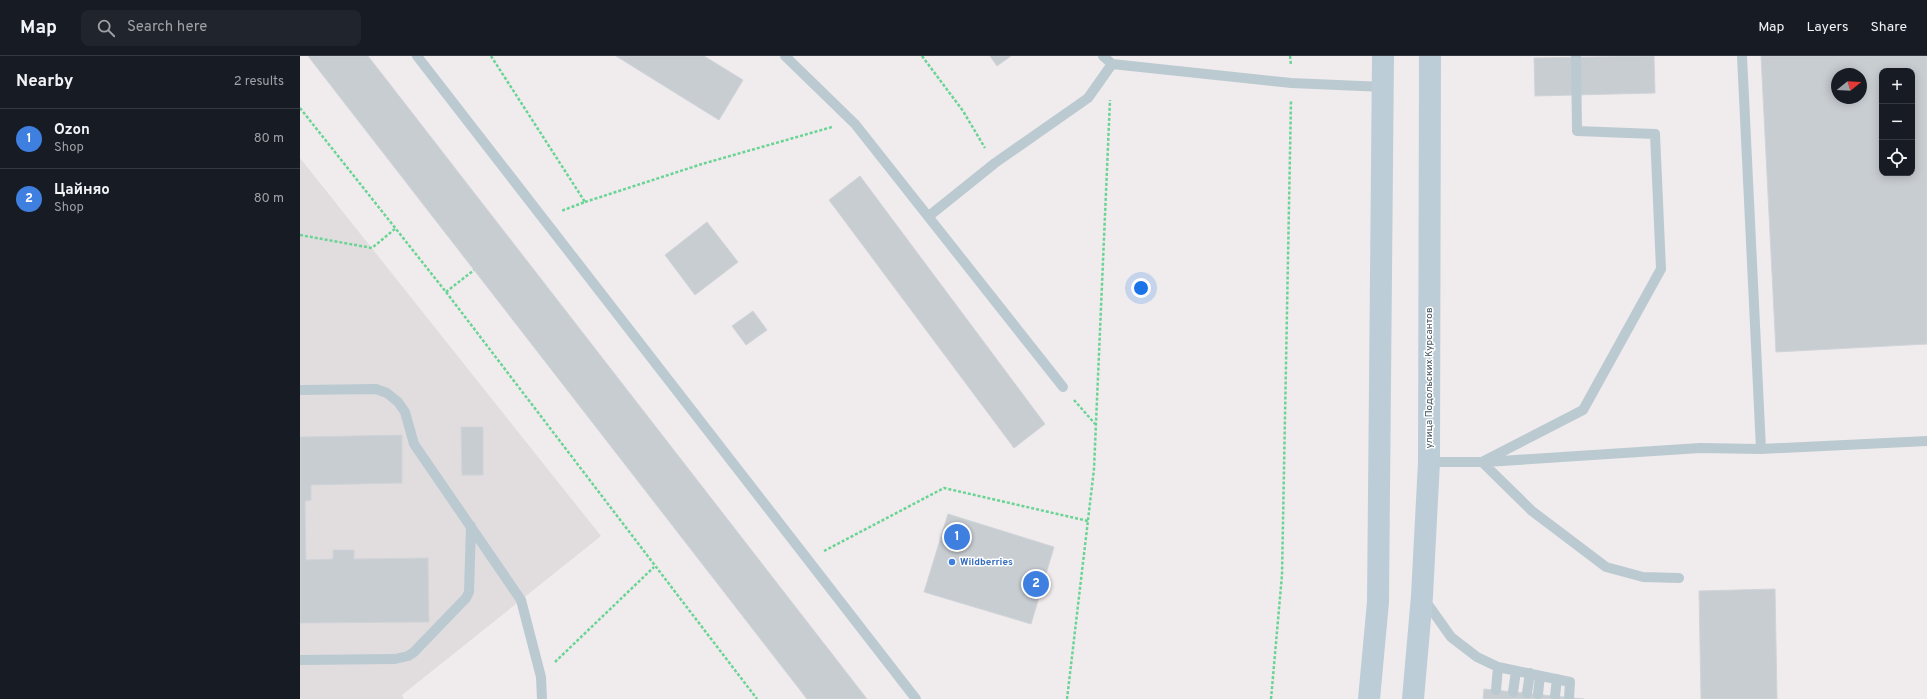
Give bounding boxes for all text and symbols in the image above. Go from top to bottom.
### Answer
search box [81,10,361,46]
text: Map [20,16,57,40]
icon: search [95,17,117,39]
text: Search here [127,18,207,37]
text: Map [1758,19,1784,36]
text: Layers [1806,19,1848,36]
text: Share [1870,19,1907,36]
north arrow [1831,68,1867,104]
map controls [1879,68,1915,176]
button: + [1879,68,1915,104]
text: Nearby [16,71,73,93]
text: 2 results [234,74,284,90]
button: − [1879,104,1915,140]
text: Ozon [54,121,90,140]
text: 1 [26,131,32,147]
text: 80 m [254,131,284,147]
text: Shop [54,140,84,156]
button: locate [1879,140,1915,176]
text: Цайняо [54,181,110,200]
text: 2 [25,191,33,207]
text: 80 m [254,191,284,207]
text: Shop [54,200,84,216]
your location [1131,278,1151,298]
street label: улица Подольских Курсантов [1423,307,1436,449]
pin: 1 [944,522,970,552]
place label: Wildberries [960,556,1013,569]
marker: Wildberries [947,557,957,567]
pin: 2 [1023,569,1049,599]

